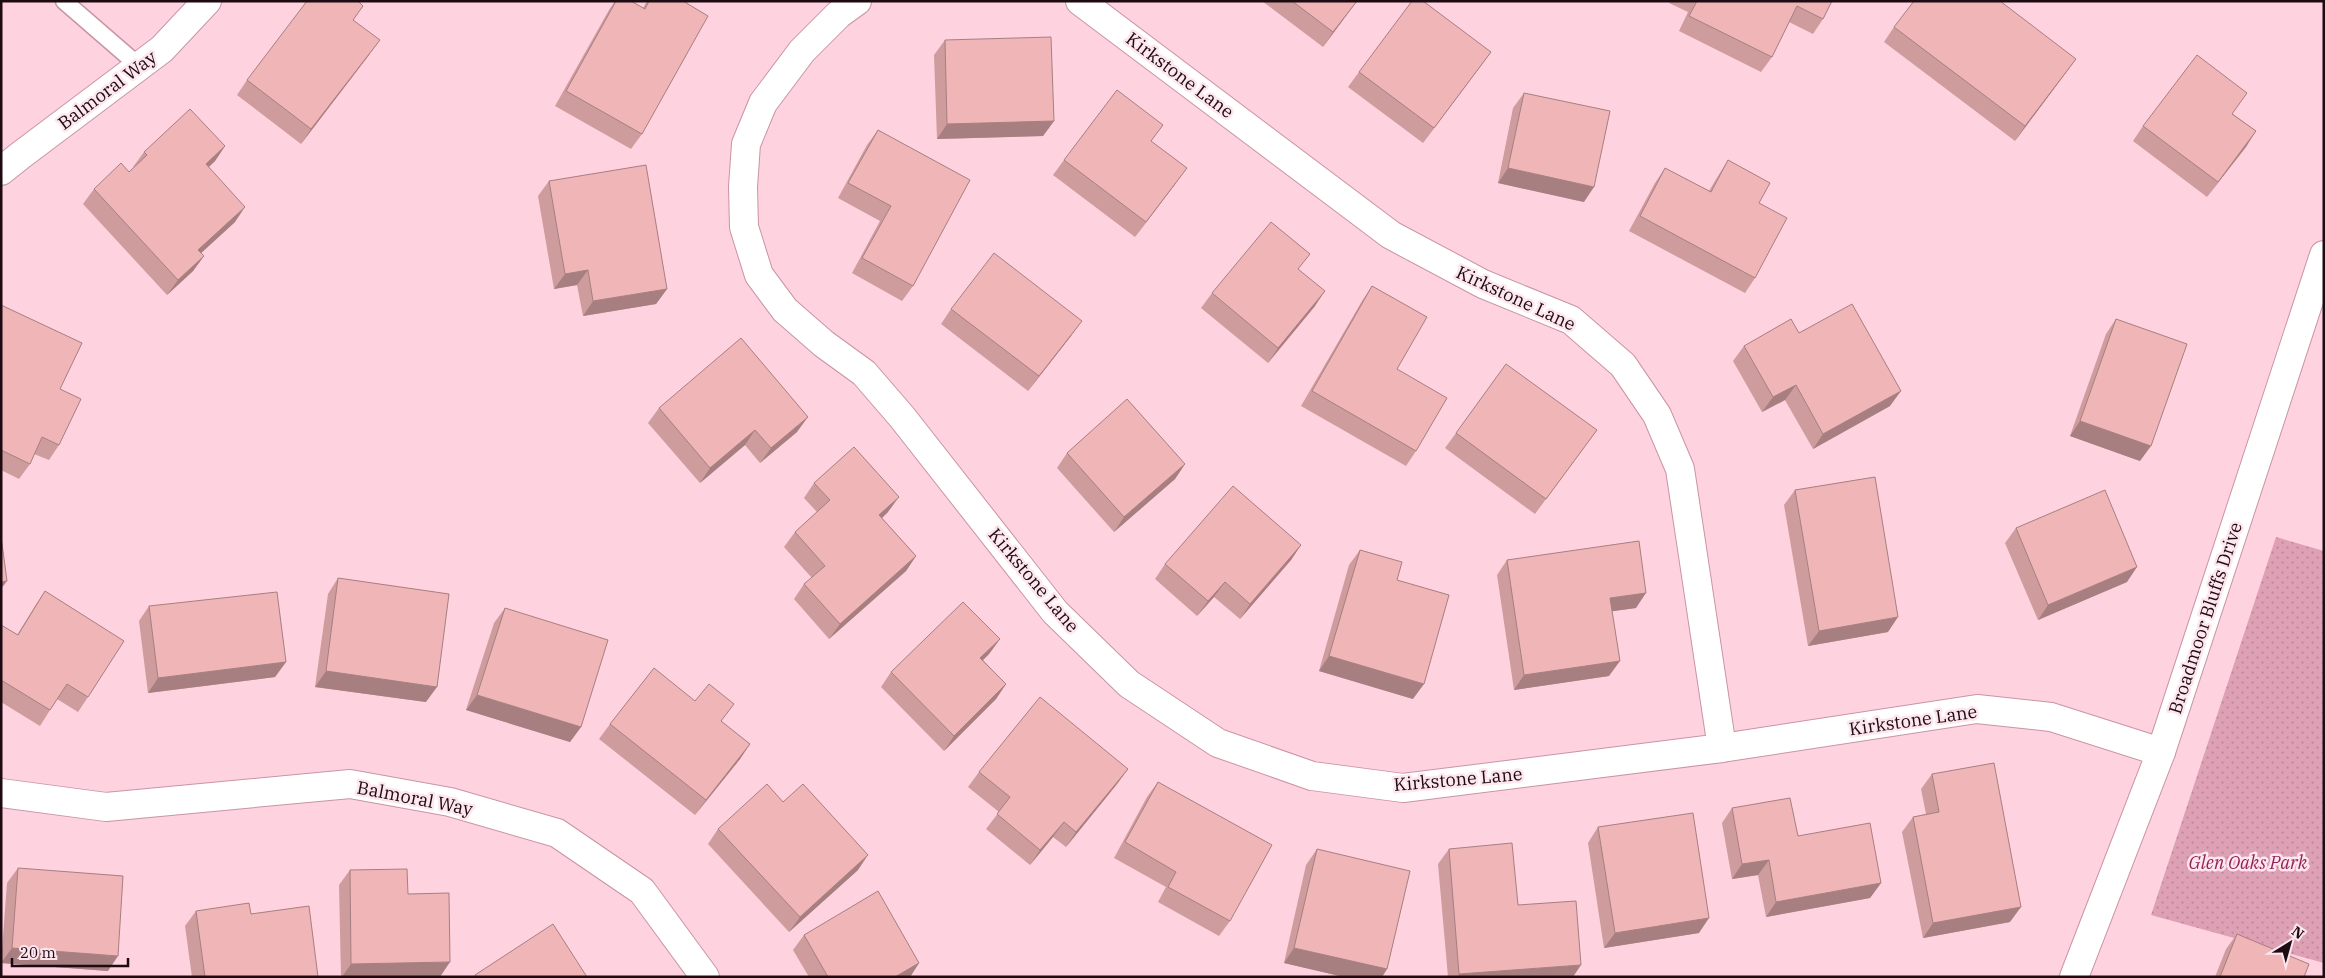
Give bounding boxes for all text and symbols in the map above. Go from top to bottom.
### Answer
street label: Kirkstone Lane [1122,27,1238,123]
street label: Balmoral Way [53,45,161,135]
street label: Kirkstone Lane [1453,260,1579,336]
street label: Broadmoor Bluffs Drive [2163,519,2247,717]
street label: Kirkstone Lane [984,523,1084,637]
street label: Kirkstone Lane [1848,700,1978,740]
street label: Kirkstone Lane [1393,762,1523,796]
street label: Balmoral Way [355,775,475,821]
park label: Glen Oaks Park [2189,851,2308,874]
north arrow [2265,918,2315,968]
text: N [2288,922,2308,943]
scale bar [12,936,129,968]
text: 20 m [20,943,56,962]

